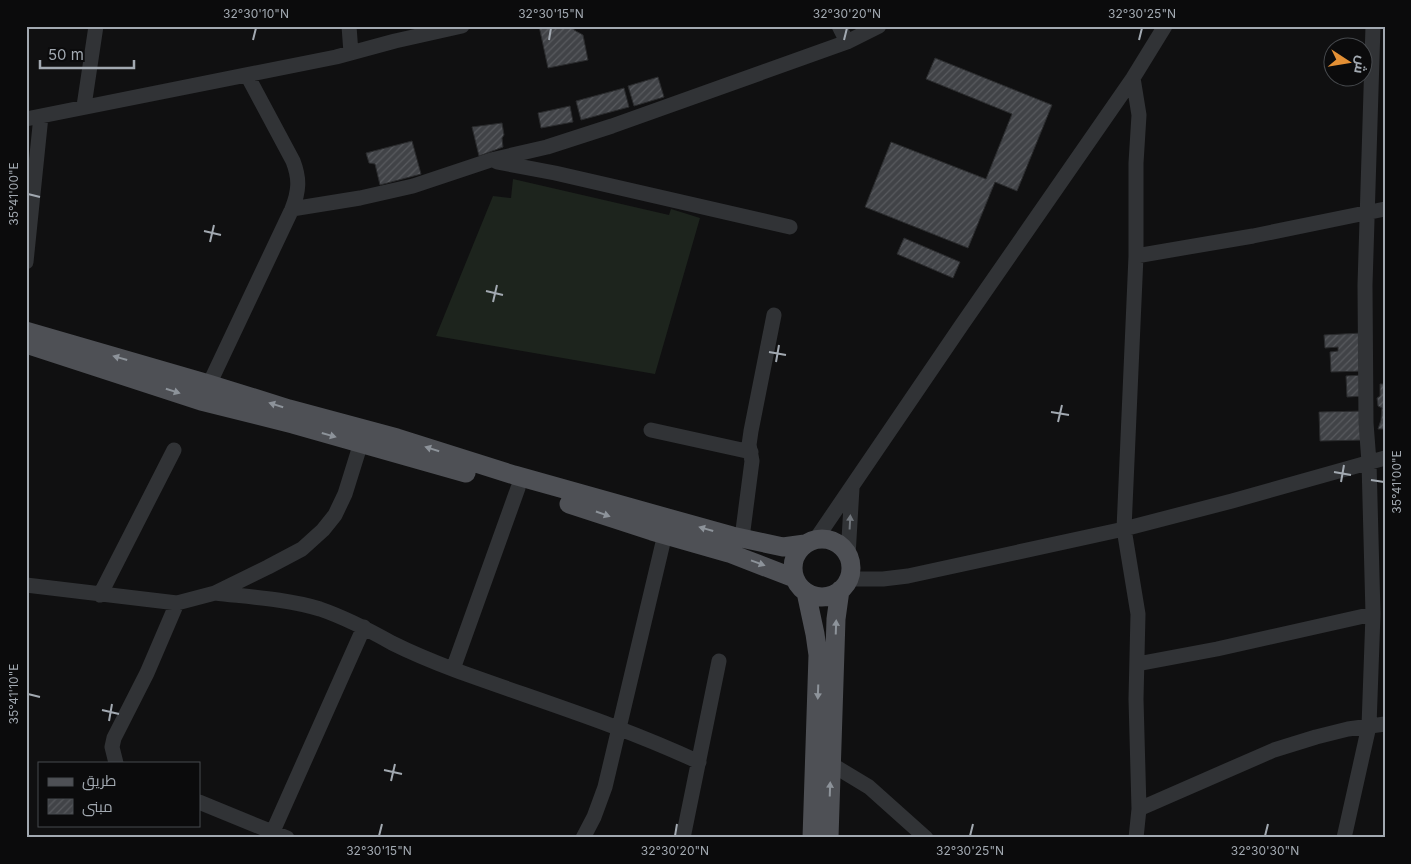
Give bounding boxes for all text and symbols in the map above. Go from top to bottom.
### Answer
text: 32°30'10"N [223,6,289,21]
text: 32°30'15"N [518,6,584,21]
text: 32°30'20"N [813,6,881,21]
text: 32°30'25"N [1108,6,1176,21]
scale bar [40,38,134,70]
north arrow [1324,38,1374,88]
text: 50 m [48,45,84,64]
text: ش [1350,54,1371,75]
text: 35°41'00"E [6,162,21,226]
one-way arrow [113,353,128,361]
one-way arrow [165,388,180,396]
one-way arrow [268,400,283,408]
one-way arrow [322,431,337,439]
one-way arrow [424,445,439,453]
text: 35°41'00"E [1389,450,1404,514]
one-way arrow [596,510,611,518]
one-way arrow [846,514,854,530]
one-way arrow [698,524,713,532]
one-way arrow [750,560,765,567]
one-way arrow [832,618,840,634]
text: 35°41'10"E [6,664,21,724]
one-way arrow [814,684,822,700]
legend [38,762,200,826]
text: طريق [82,771,116,791]
one-way arrow [827,781,835,797]
text: مبنى [82,797,113,817]
text: 32°30'15"N [346,843,412,858]
text: 32°30'20"N [641,843,709,858]
text: 32°30'25"N [936,843,1004,858]
text: 32°30'30"N [1231,843,1299,858]

